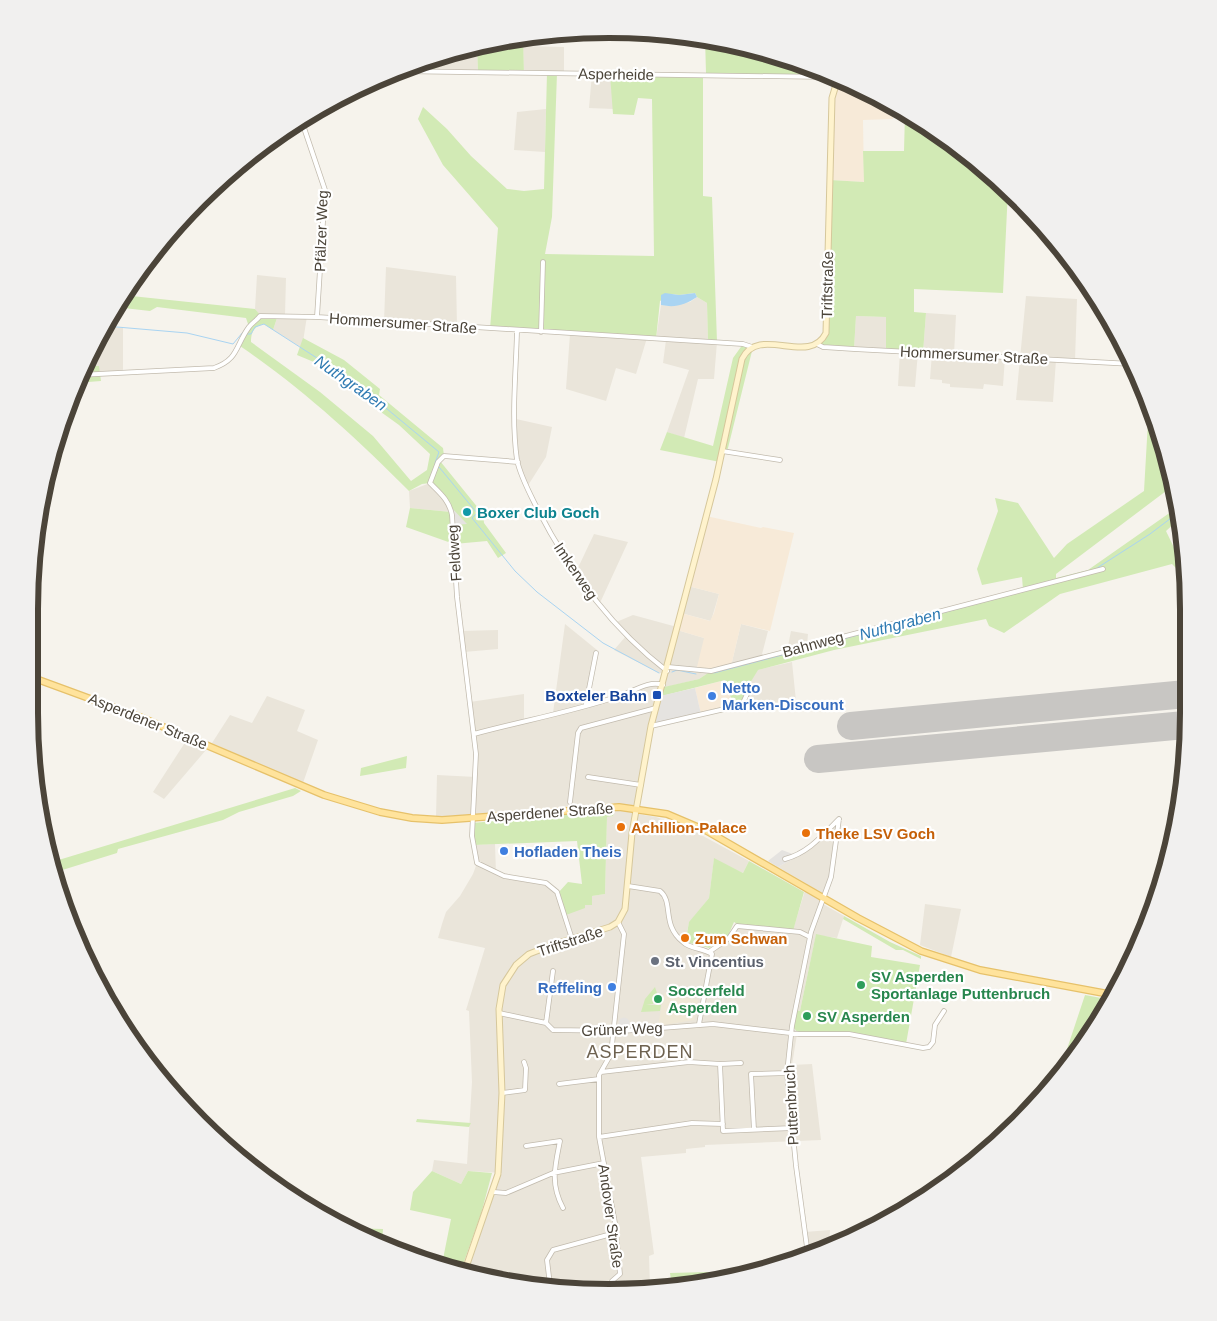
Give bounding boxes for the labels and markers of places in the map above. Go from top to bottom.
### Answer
place label: Boxer Club Goch [477,504,600,521]
marker: Boxer Club Goch [461,506,473,518]
place label: Netto Marken-Discount [722,679,844,713]
place label: Boxteler Bahn [545,687,647,704]
marker: Boxteler Bahn [651,689,663,701]
marker: Netto Marken-Discount [706,690,718,702]
place label: Achillion-Palace [631,819,747,836]
marker: Achillion-Palace [615,821,627,833]
place label: Theke LSV Goch [816,825,935,842]
marker: Theke LSV Goch [800,827,812,839]
place label: Hofladen Theis [514,843,622,860]
marker: Hofladen Theis [498,845,510,857]
place label: Zum Schwan [695,930,788,947]
marker: Zum Schwan [679,932,691,944]
place label: St. Vincentius [665,953,764,970]
marker: St. Vincentius [649,955,661,967]
place label: SV Asperden Sportanlage Puttenbruch [871,968,1050,1002]
place label: Reffeling [538,979,602,996]
marker: SV Asperden Sportanlage Puttenbruch [855,979,867,991]
marker: Reffeling [606,981,618,993]
place label: Soccerfeld Asperden [668,982,745,1016]
marker: Soccerfeld Asperden [652,993,664,1005]
place label: SV Asperden [817,1008,910,1025]
marker: SV Asperden [801,1010,813,1022]

